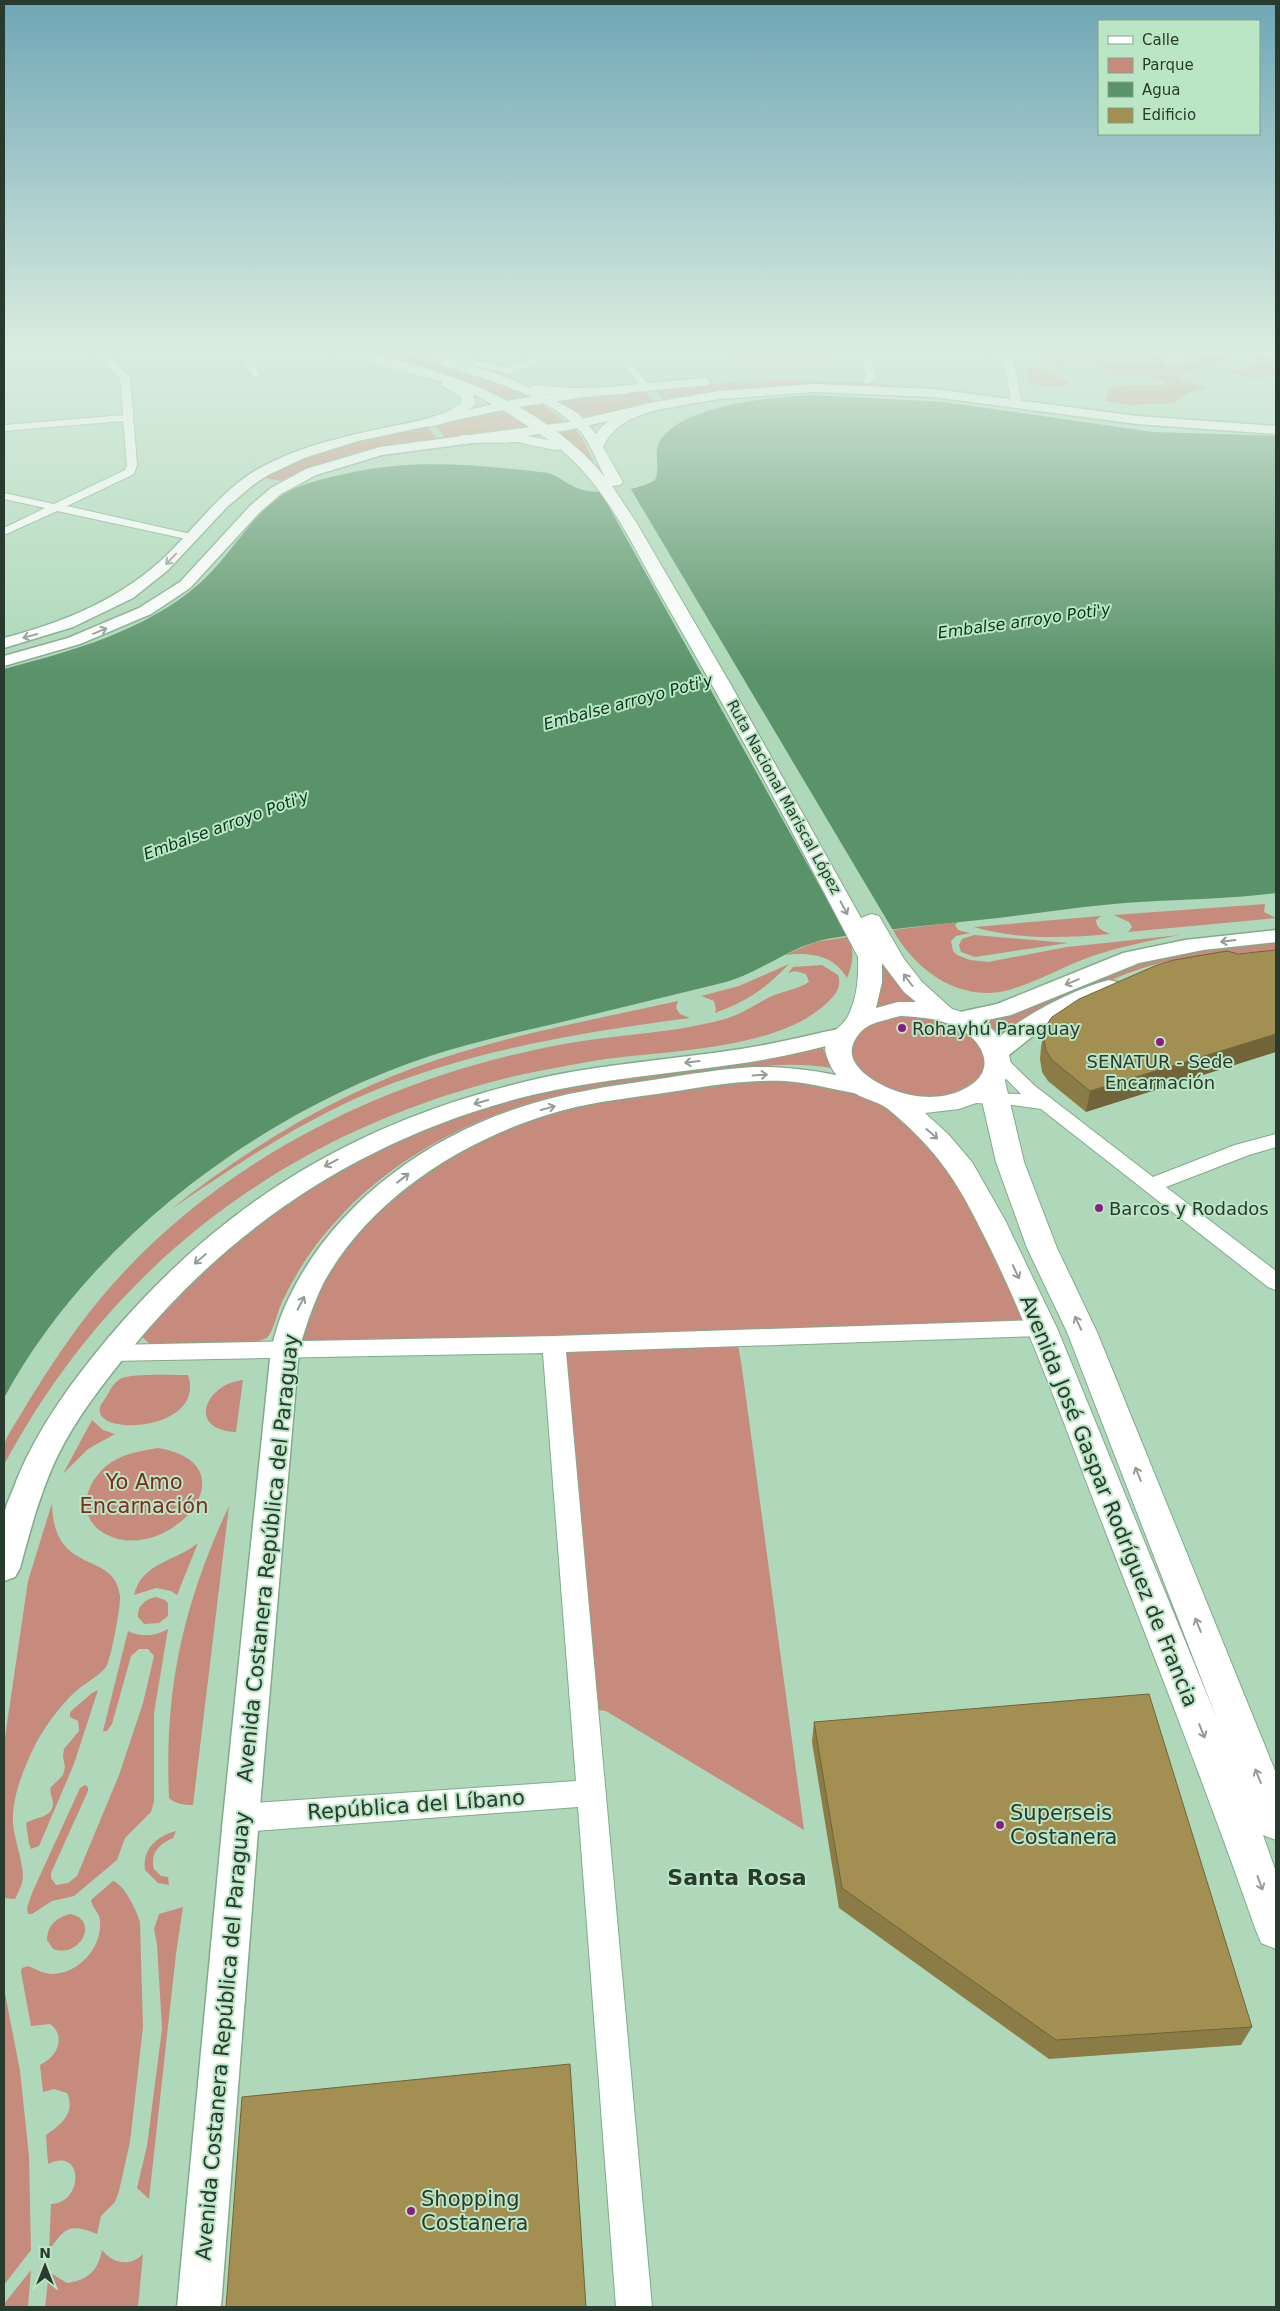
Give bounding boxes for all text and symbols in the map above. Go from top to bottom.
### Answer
legend [1098,20,1260,135]
text: Calle [1142,31,1179,49]
text: Parque [1142,56,1194,74]
text: Agua [1142,81,1180,99]
text: Edificio [1142,106,1196,124]
one-way arrow [165,552,177,565]
water label: Embalse arroyo Poti'y [936,599,1112,643]
one-way arrow [92,626,107,635]
one-way arrow [23,632,39,641]
water label: Embalse arroyo Poti'y [541,670,715,734]
street label: Ruta Nacional Mariscal López [723,697,845,897]
water label: Embalse arroyo Poti'y [141,786,312,864]
one-way arrow [840,900,849,915]
one-way arrow [1220,936,1236,946]
one-way arrow [903,973,913,987]
one-way arrow [1065,978,1080,987]
place label: Rohayhú Paraguay [912,1018,1081,1039]
marker: Rohayhú Paraguay [896,1022,908,1034]
marker: SENATUR - Sede Encarnación [1154,1036,1166,1048]
place label: SENATUR - Sede Encarnación [1087,1051,1233,1093]
one-way arrow [684,1057,700,1067]
one-way arrow [752,1070,768,1079]
one-way arrow [474,1098,490,1107]
one-way arrow [539,1102,555,1112]
one-way arrow [925,1129,938,1140]
one-way arrow [324,1159,339,1168]
one-way arrow [396,1173,409,1184]
place label: Barcos y Rodados [1109,1198,1269,1219]
marker: Barcos y Rodados [1093,1202,1105,1214]
one-way arrow [194,1253,207,1264]
one-way arrow [1012,1264,1021,1279]
street label: Avenida José Gaspar Rodríguez de Francia [1015,1292,1203,1710]
one-way arrow [296,1295,306,1310]
one-way arrow [1073,1316,1082,1331]
street label: Avenida Costanera República del Paraguay [233,1333,303,1783]
one-way arrow [1133,1467,1142,1482]
park label: Yo Amo Encarnación [80,1470,208,1518]
one-way arrow [1193,1618,1202,1633]
one-way arrow [1198,1723,1207,1738]
one-way arrow [1253,1769,1262,1784]
street label: República del Líbano [306,1785,526,1825]
place label: Superseis Costanera [1010,1801,1117,1849]
street label: Avenida Costanera República del Paraguay [191,1811,255,2261]
marker: Superseis Costanera [994,1819,1006,1831]
district label: Santa Rosa [667,1865,807,1890]
one-way arrow [1256,1874,1265,1890]
place label: Shopping Costanera [421,2187,528,2235]
marker: Shopping Costanera [405,2205,417,2217]
north arrow [20,2241,70,2291]
text: N [39,2245,51,2261]

